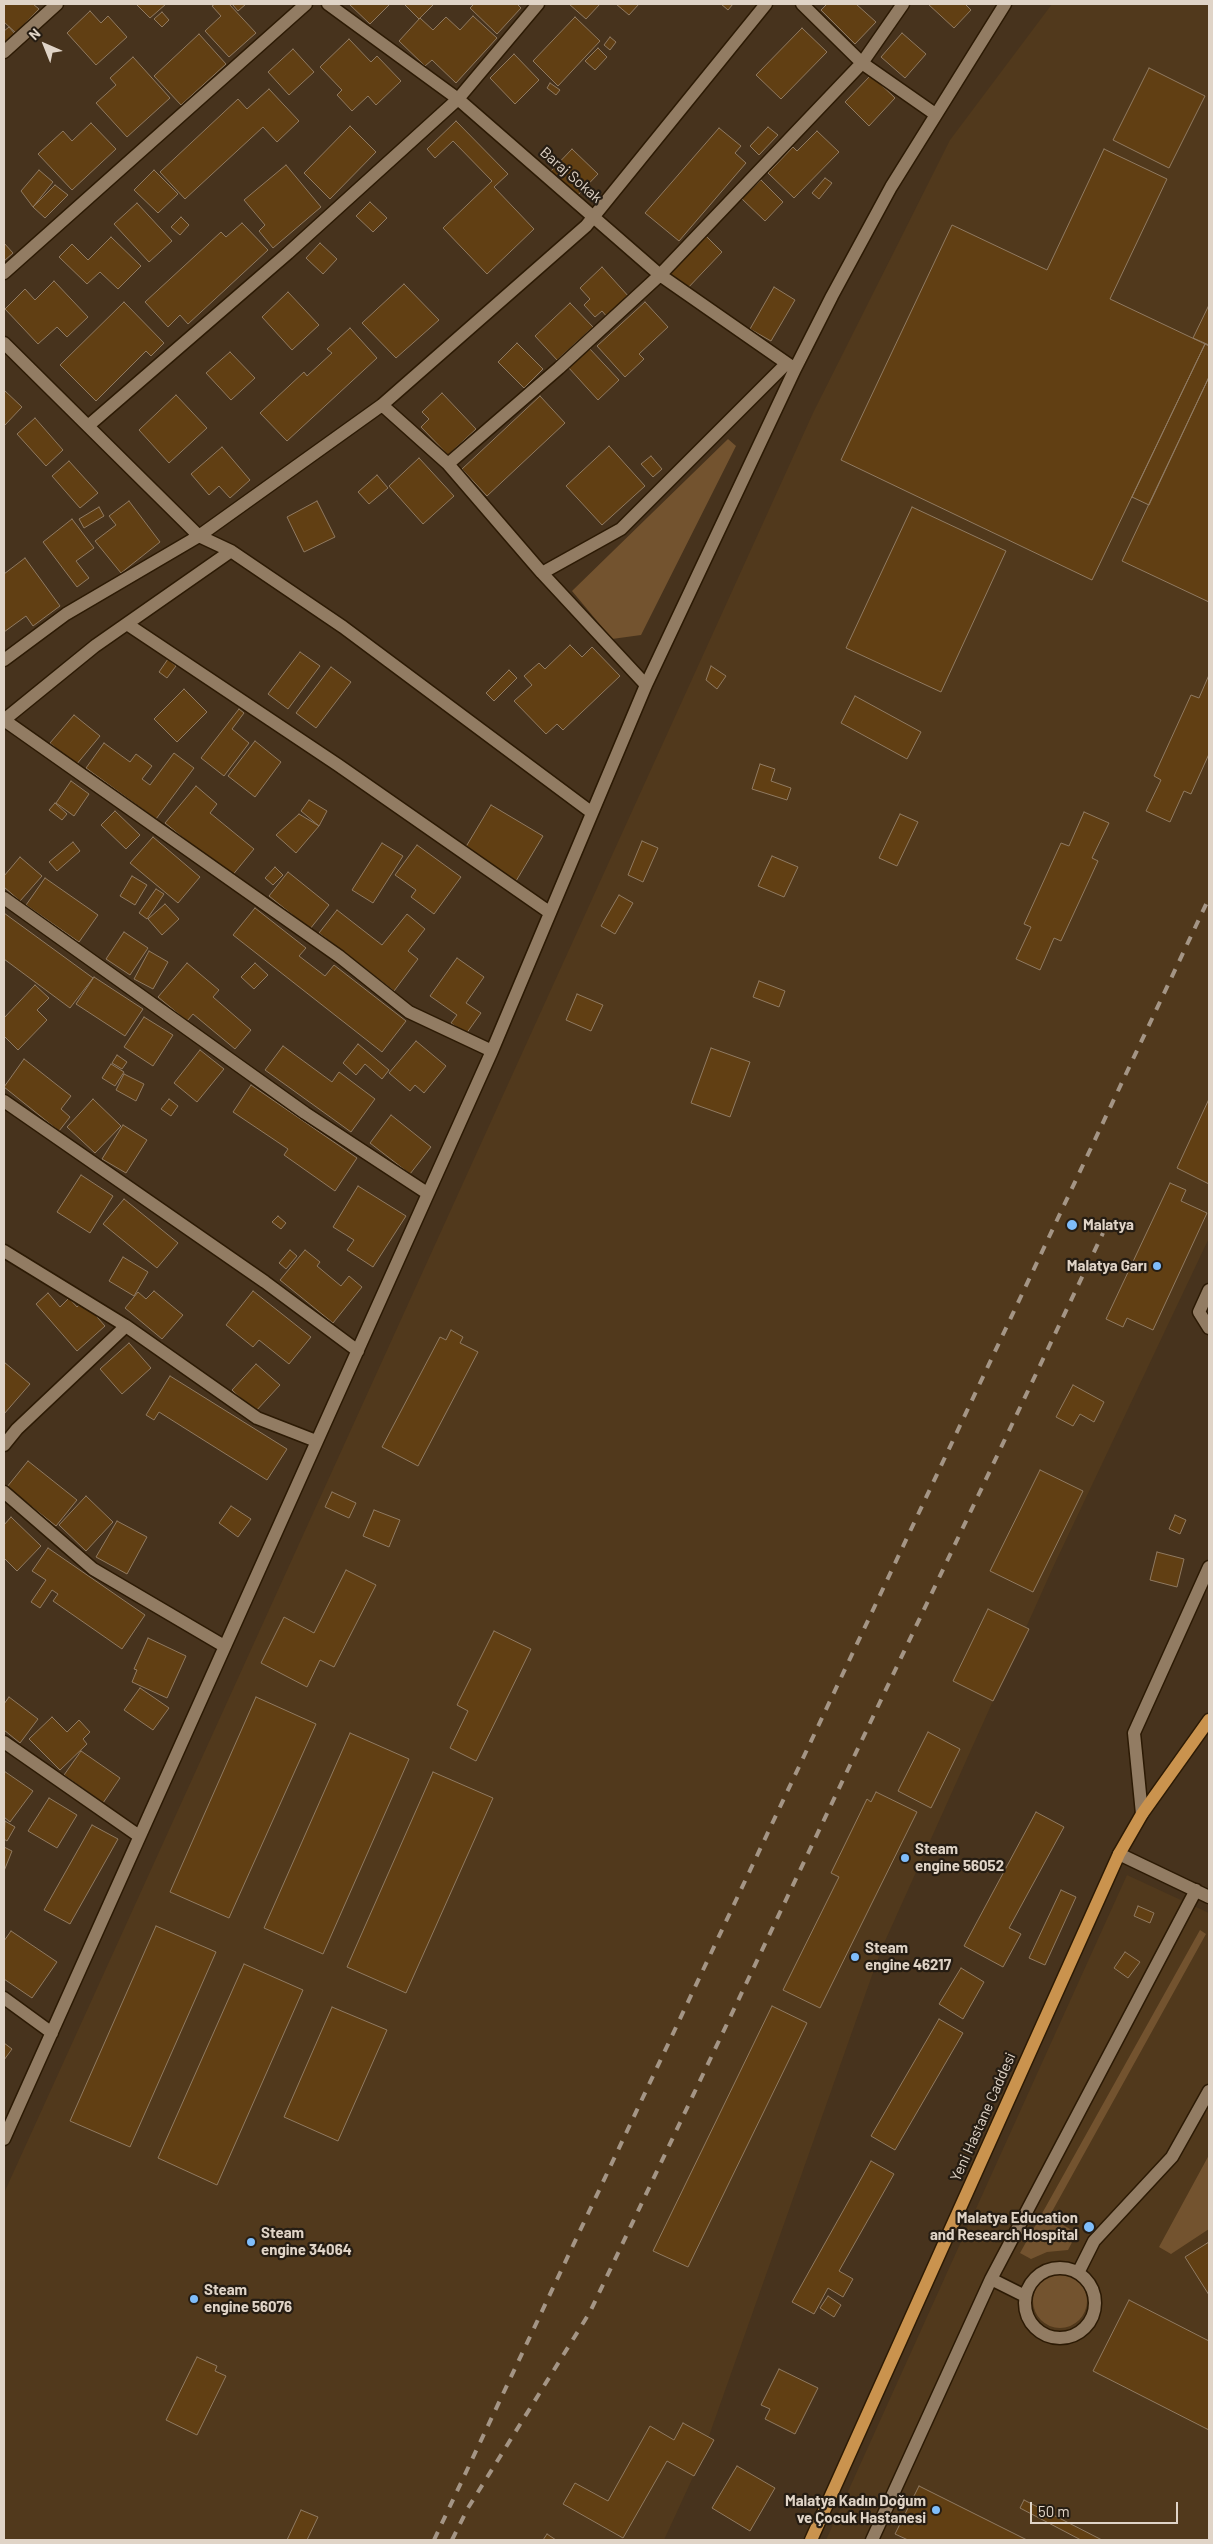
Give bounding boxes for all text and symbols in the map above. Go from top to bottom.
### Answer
north arrow [20,20,70,70]
text: N [25,25,43,43]
street label: Baraj Sokak [536,143,606,207]
place label: Malatya [1083,1216,1134,1234]
marker: Malatya [1065,1218,1079,1232]
place label: Malatya Garı [1067,1257,1147,1275]
marker: Malatya Garı [1151,1260,1163,1272]
place label: Steam engine 56052 [915,1840,1004,1875]
marker: Steam engine 56052 [899,1852,911,1864]
place label: Steam engine 46217 [865,1939,951,1974]
marker: Steam engine 46217 [849,1951,861,1963]
street label: Yeni Hastane Caddesi [946,2050,1020,2184]
place label: Malatya Education and Research Hospital [930,2209,1078,2244]
marker: Malatya Education and Research Hospital [1082,2220,1096,2234]
place label: Steam engine 34064 [261,2224,352,2259]
marker: Steam engine 34064 [245,2236,257,2248]
place label: Steam engine 56076 [204,2281,292,2316]
marker: Steam engine 56076 [188,2293,200,2305]
place label: Malatya Kadın Doğum ve Çocuk Hastanesi [785,2492,926,2527]
scale bar [1033,2492,1180,2524]
text: 50 m [1038,2502,1070,2520]
marker: Malatya Kadın Doğum ve Çocuk Hastanesi [930,2504,942,2516]

